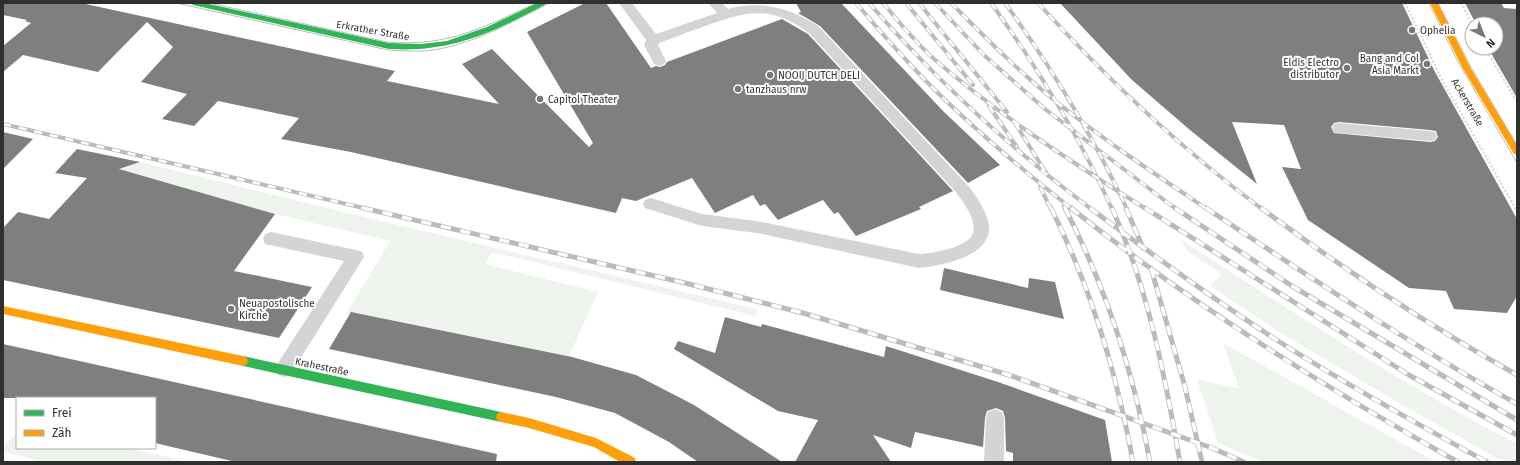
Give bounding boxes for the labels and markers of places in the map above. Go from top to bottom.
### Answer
marker: Ophelia [1407,25,1417,35]
place label: Ophelia [1420,25,1455,37]
place label: Bang and Col Asia Markt [1360,53,1419,77]
place label: Eldis Electro distributor [1283,57,1339,81]
marker: Bang and Col Asia Markt [1422,59,1432,69]
marker: Eldis Electro distributor [1342,63,1352,73]
marker: NOOIJ DUTCH DELI [765,70,775,80]
place label: NOOIJ DUTCH DELI [778,70,860,82]
marker: tanzhaus nrw [733,84,743,94]
place label: tanzhaus nrw [746,84,807,96]
marker: Capitol Theater [535,94,545,104]
place label: Capitol Theater [548,94,617,106]
place label: Neuapostolische Kirche [239,298,315,322]
marker: Neuapostolische Kirche [226,304,236,314]

